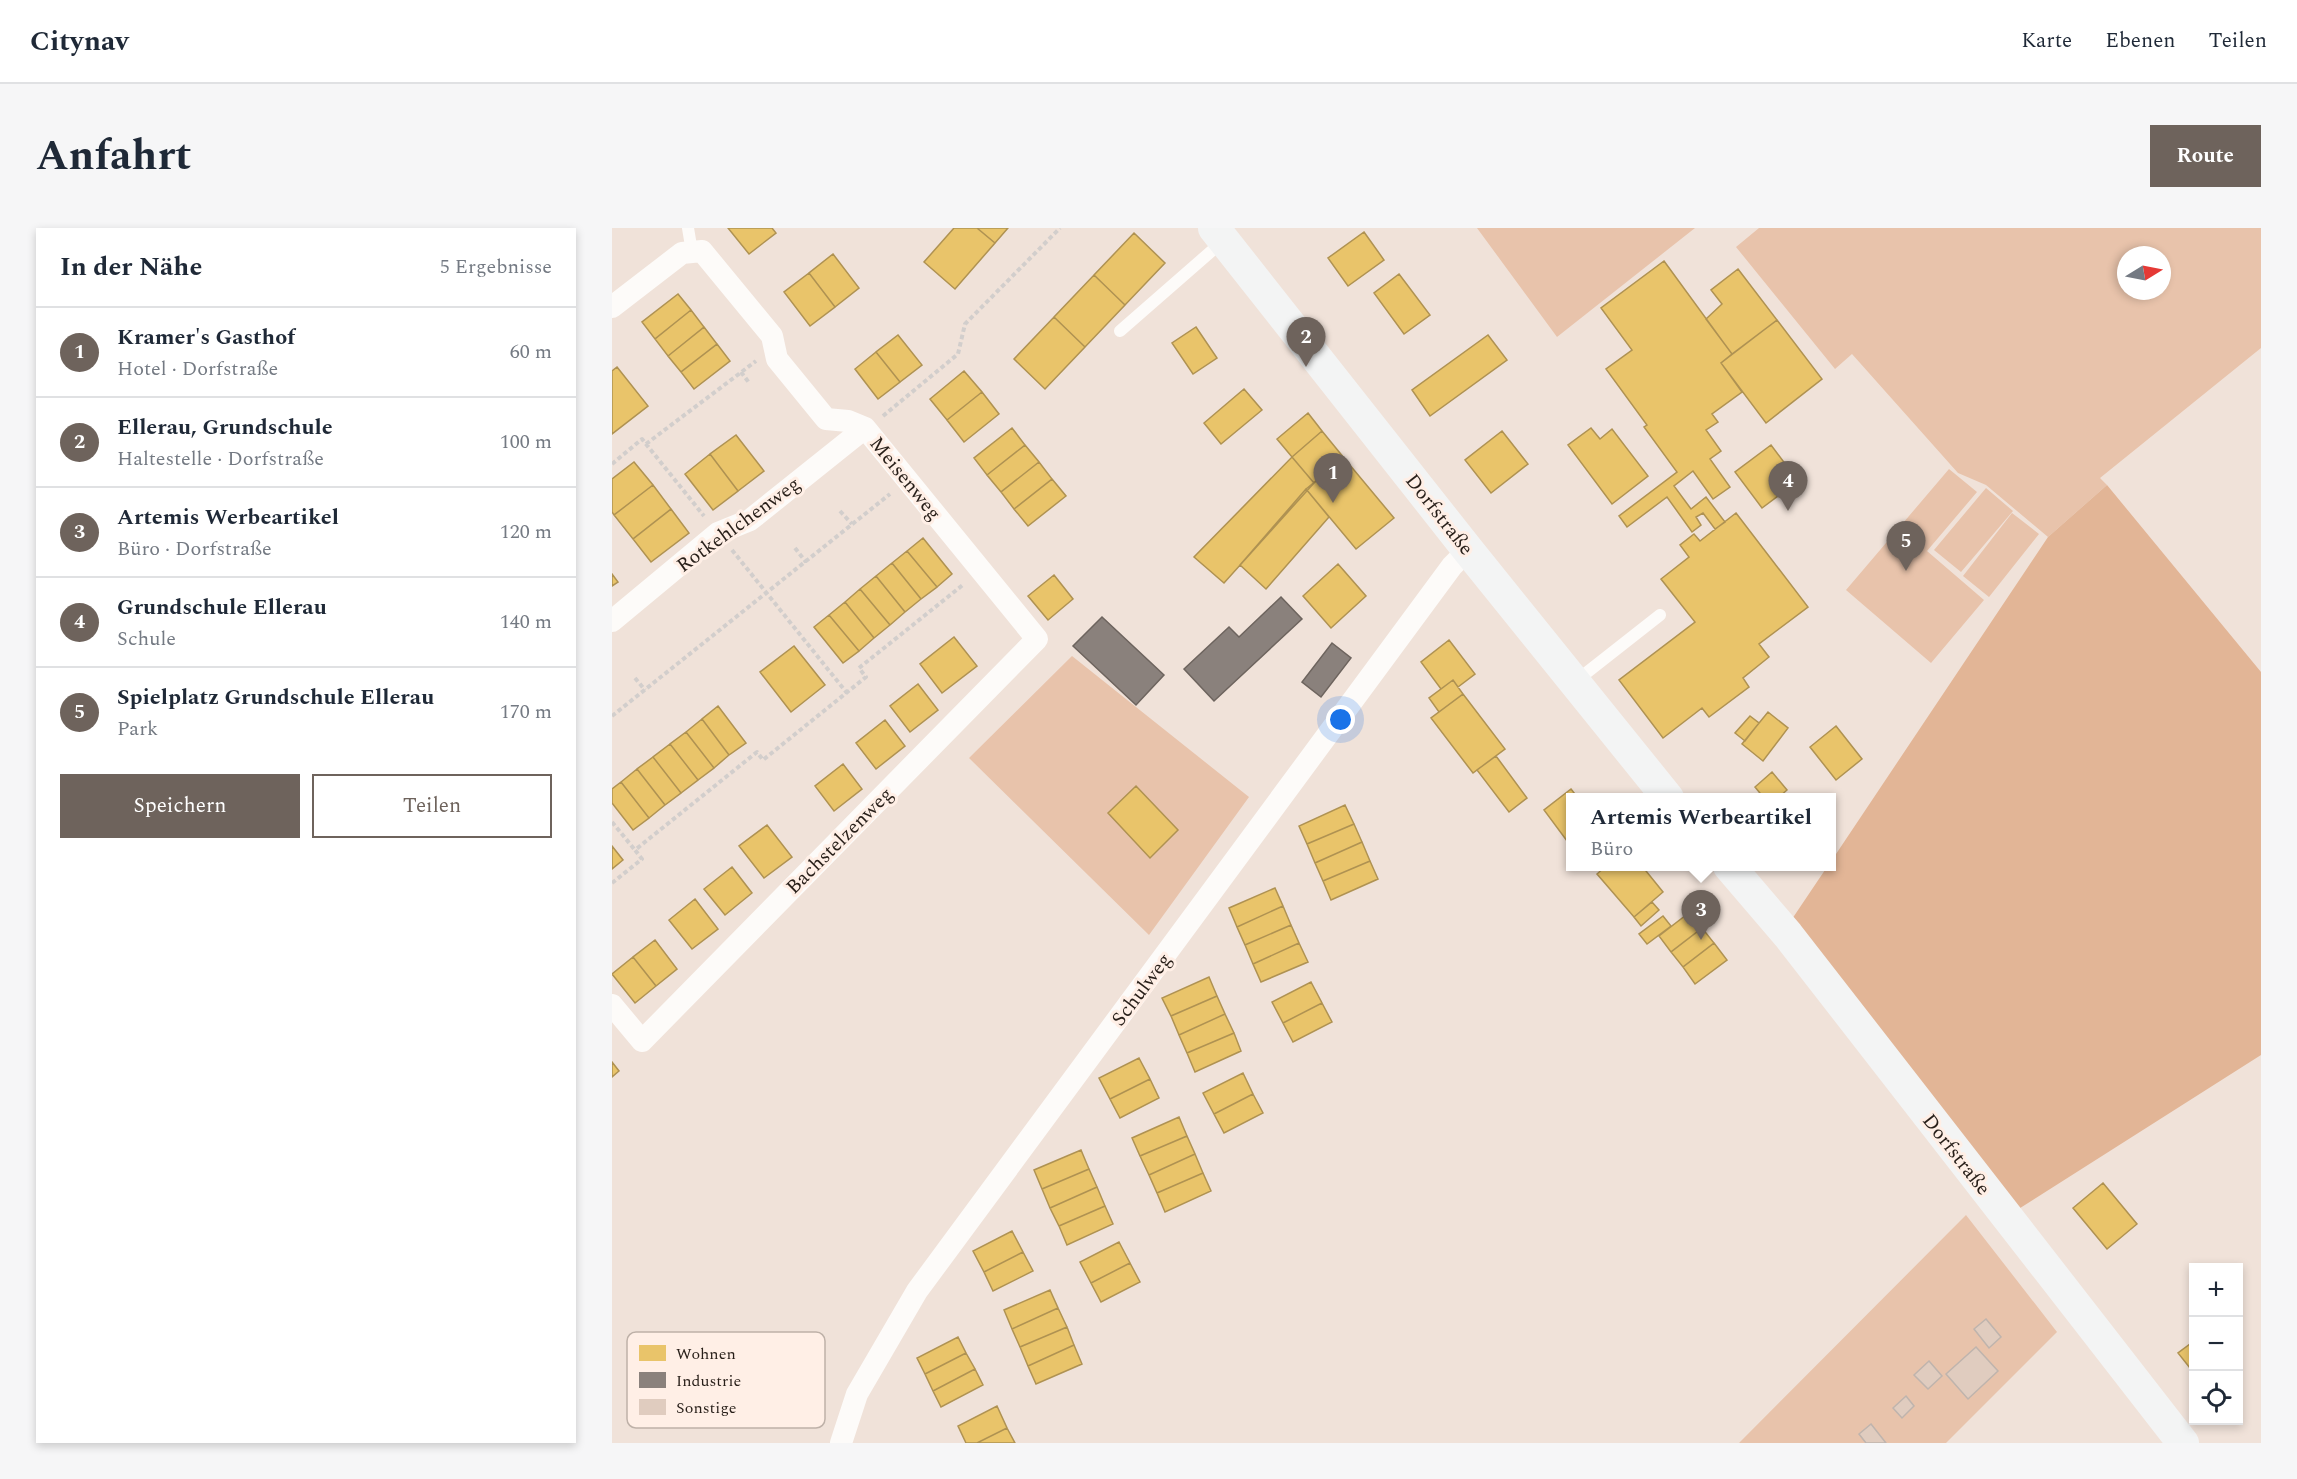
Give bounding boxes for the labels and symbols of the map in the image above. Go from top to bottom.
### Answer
north arrow [2117,246,2171,300]
pin: 2 [1286,318,1326,367]
street label: Meisenweg [862,430,949,527]
pin: 1 [1314,454,1352,503]
pin: 4 [1768,462,1808,511]
street label: Dorfstraße [1398,467,1481,562]
street label: Rotkehlchenweg [670,469,807,580]
pin: 5 [1886,522,1926,571]
your location [1326,705,1355,734]
street label: Bachstelzenweg [779,780,900,901]
pin: 3 [1682,890,1720,940]
street label: Schulweg [1104,947,1179,1033]
street label: Dorfstraße [1915,1107,1998,1202]
legend [627,1332,825,1428]
text: Wohnen [676,1342,736,1366]
text: Industrie [676,1369,741,1393]
text: Sonstige [676,1396,737,1420]

